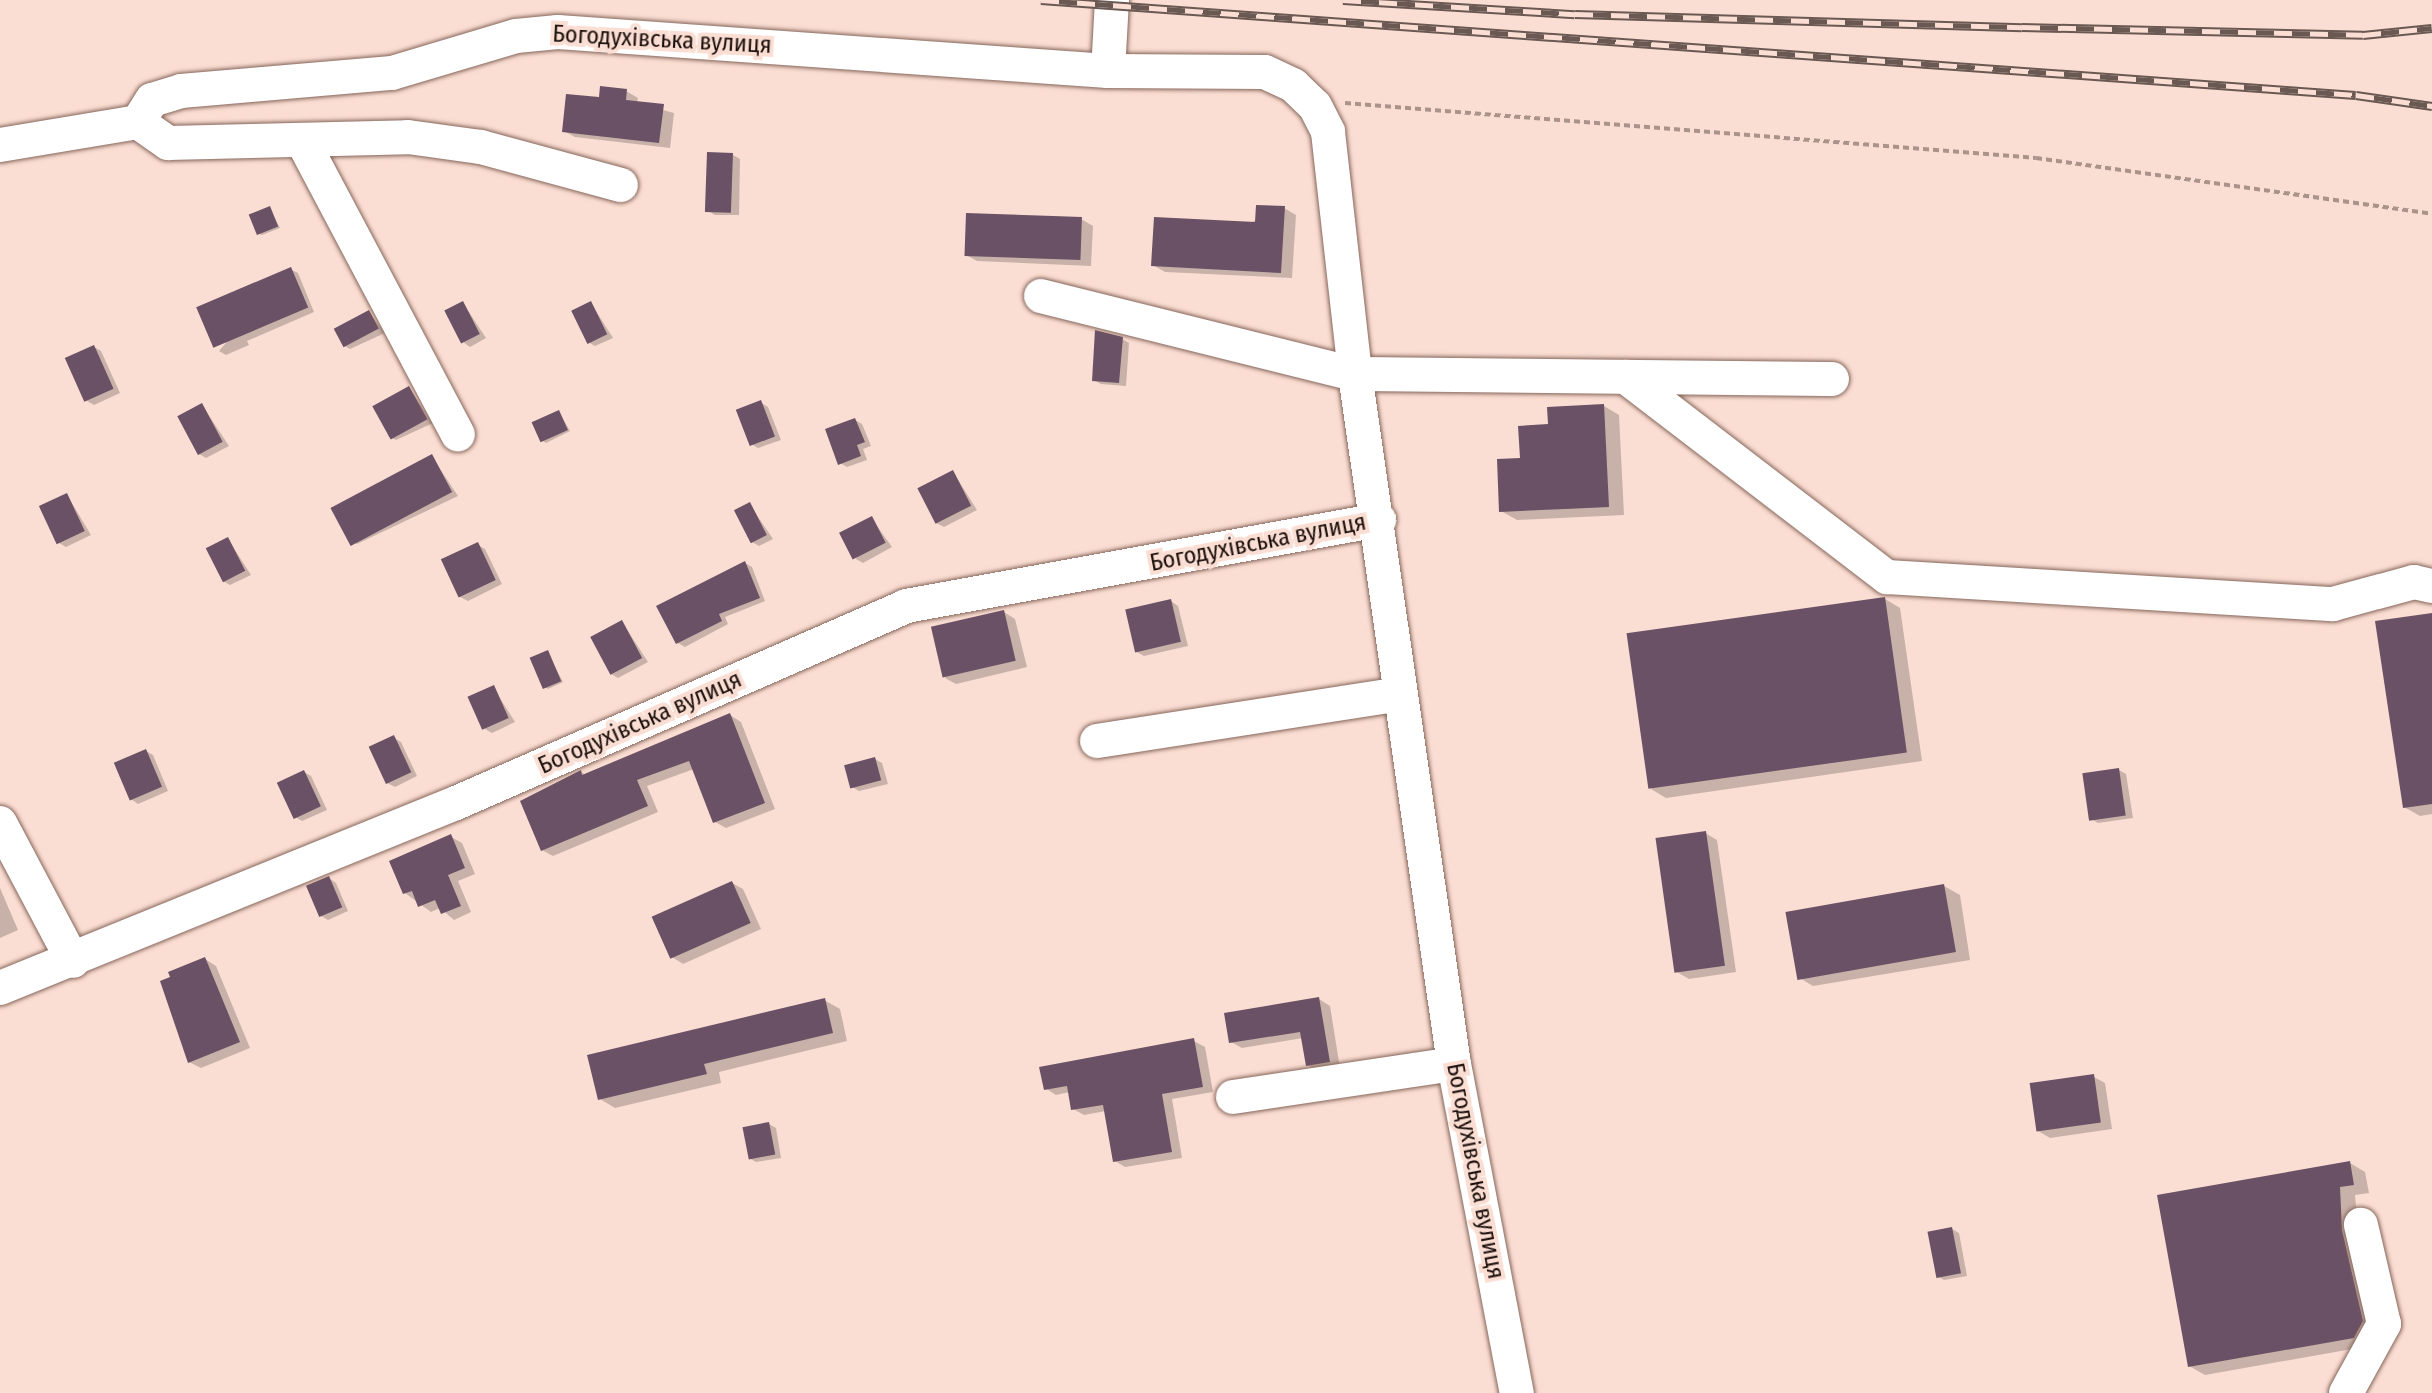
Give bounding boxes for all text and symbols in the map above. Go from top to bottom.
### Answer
street label: Богодухівська вулиця [552,20,772,60]
street label: Богодухівська вулиця [1148,508,1368,578]
street label: Богодухівська вулиця [534,665,746,781]
street label: Богодухівська вулиця [1440,1061,1510,1281]

